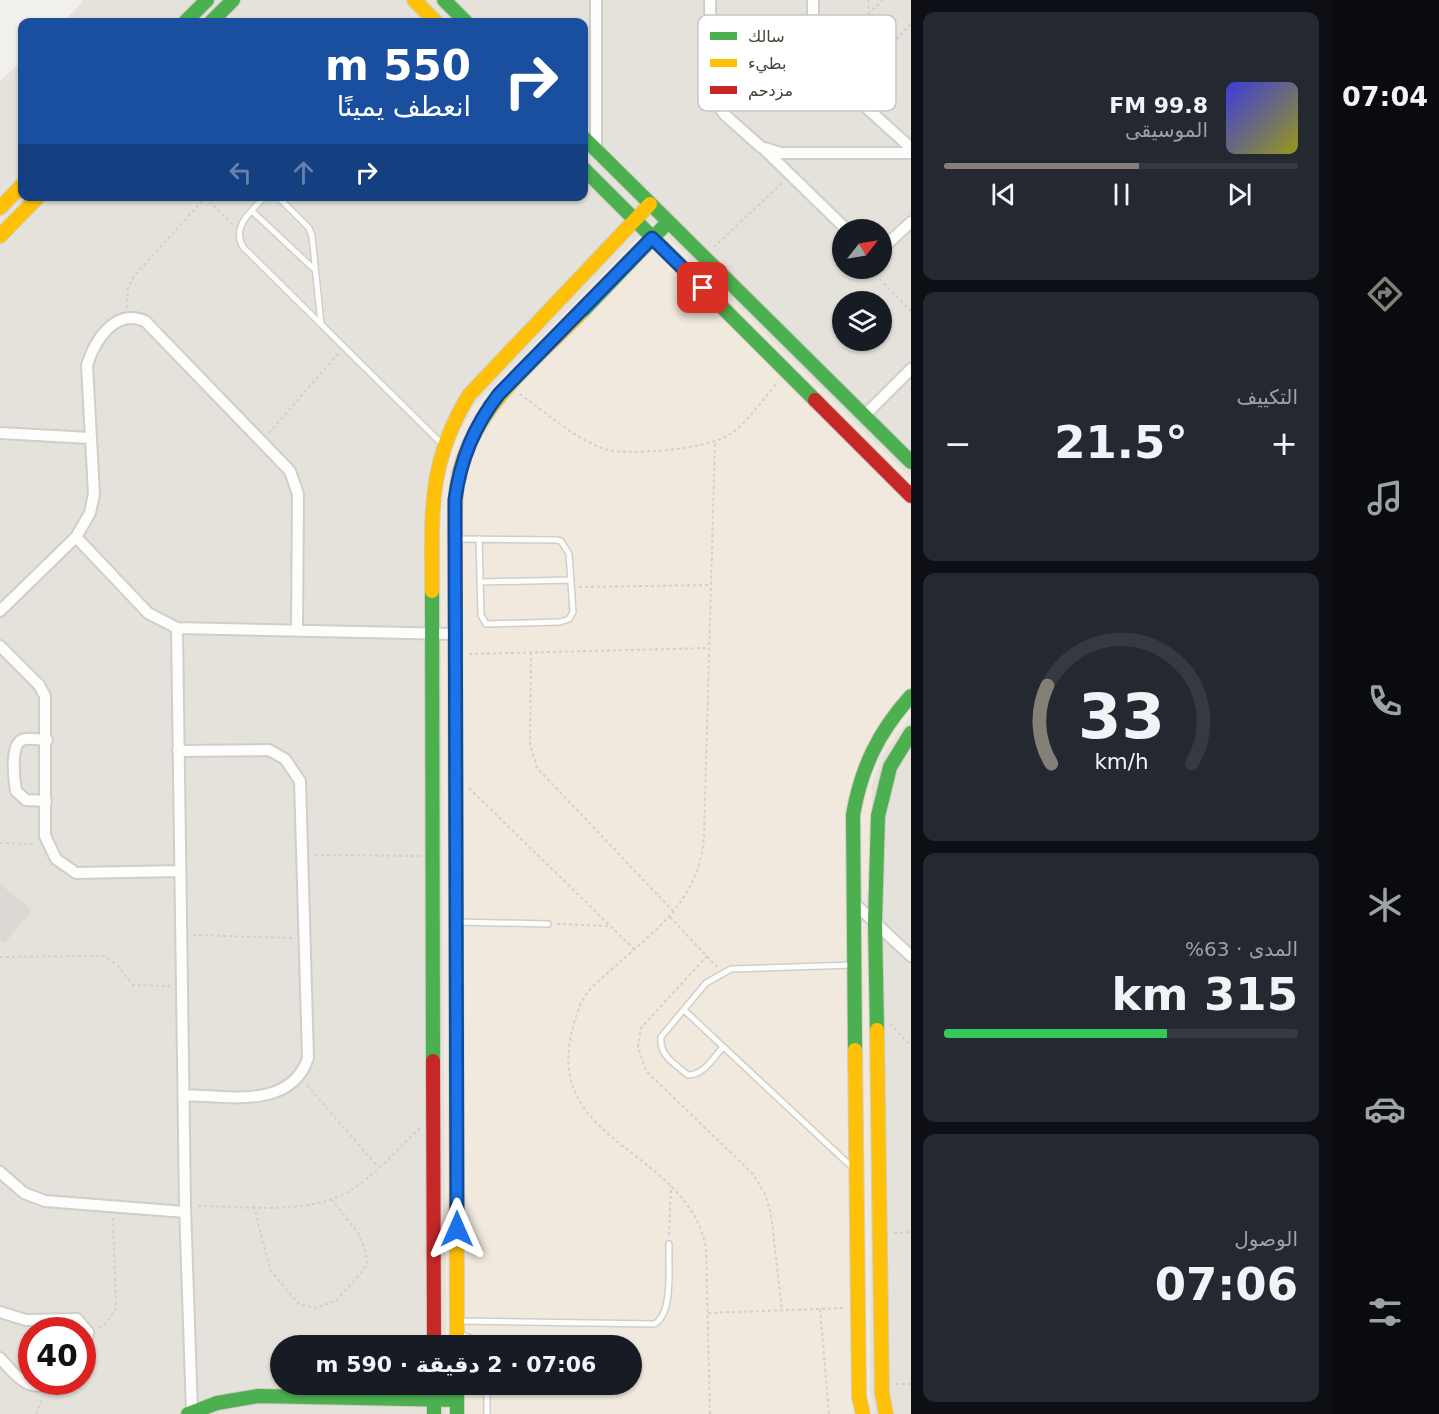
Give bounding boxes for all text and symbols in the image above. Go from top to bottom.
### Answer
legend [698,15,896,111]
text: سالك [748,27,785,46]
text: 550 m [325,41,471,90]
icon: right [492,42,570,120]
text: بطيء [748,54,786,74]
text: مزدحم [748,81,793,101]
text: 07:04 [1342,81,1428,112]
text: انعطف يمينًا [337,91,471,122]
text: 99.8 FM [1109,93,1208,118]
text: الموسيقى [1125,118,1208,142]
icon: left [224,156,257,189]
icon: ahead [287,156,320,189]
icon: right [350,156,383,189]
icon: previous [987,178,1020,211]
icon: pause [1105,178,1138,211]
icon: next [1223,178,1256,211]
north arrow [832,219,892,279]
map controls [832,219,892,351]
pin [677,262,728,313]
icon: arrive [686,271,719,304]
icon: directions [1364,273,1406,315]
button: layers [832,291,892,351]
text: التكييف [1236,385,1298,409]
text: 21.5° [1054,416,1188,469]
text: − [944,424,972,463]
text: + [1270,424,1298,463]
icon: music [1364,477,1406,519]
text: 33 [1078,680,1164,753]
icon: phone [1364,680,1406,722]
text: km/h [1094,749,1148,774]
icon: climate [1364,884,1406,926]
text: المدى · 63% [1185,937,1298,961]
text: 315 km [1112,968,1298,1021]
icon: car [1364,1088,1406,1130]
position arrow [425,1197,489,1261]
text: الوصول [1234,1227,1298,1251]
text: 07:06 [1155,1258,1298,1311]
icon: filters [1364,1291,1406,1333]
speed limit sign: 40 [18,1317,96,1395]
text: 07:06 · 2 دقيقة · 590 m [316,1352,596,1377]

